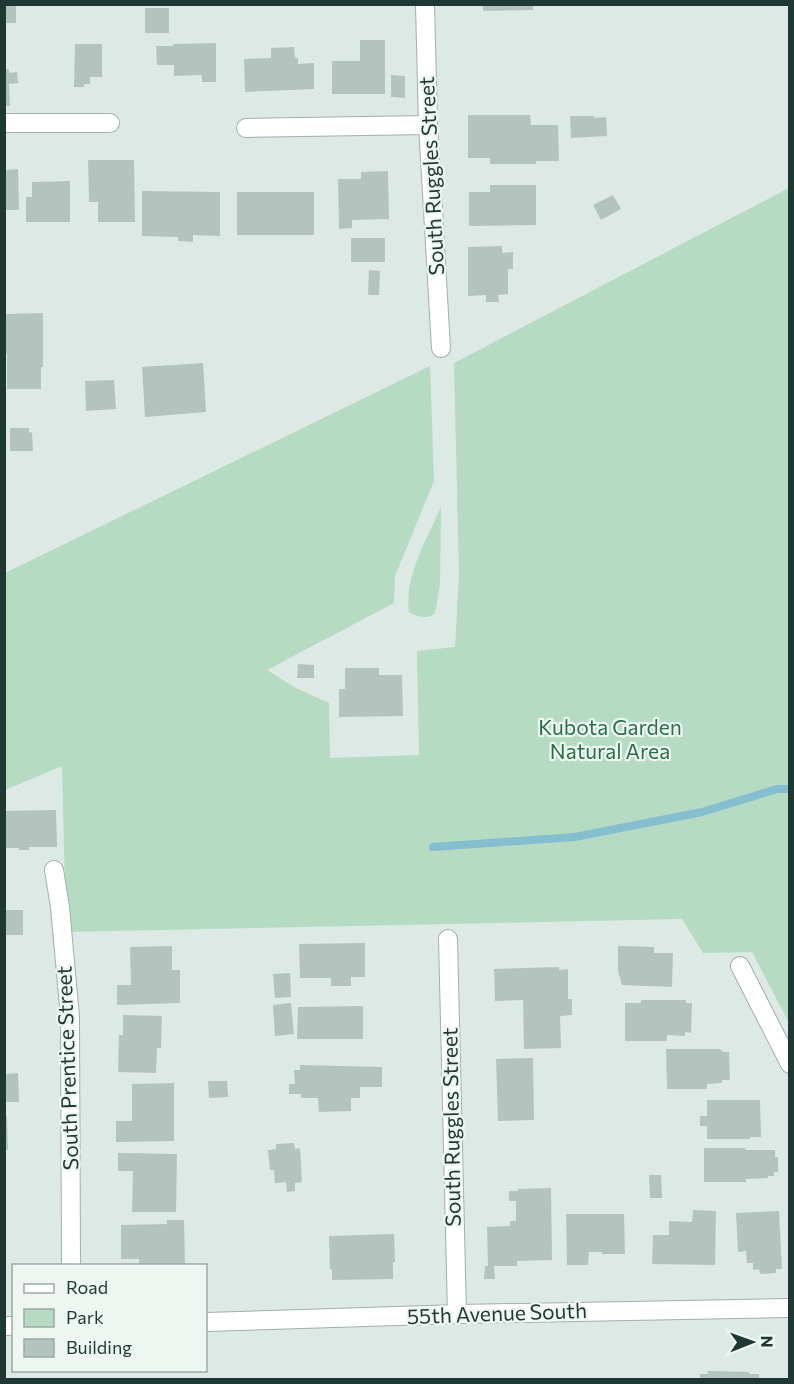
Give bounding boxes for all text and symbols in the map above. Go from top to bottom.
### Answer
street label: South Ruggles Street [413,76,448,276]
park label: Kubota Garden Natural Area [538,714,682,763]
street label: South Prentice Street [50,965,83,1171]
street label: South Ruggles Street [436,1027,465,1227]
legend [12,1264,207,1372]
text: Road [66,1276,108,1298]
street label: 55th Avenue South [407,1297,587,1328]
text: Park [66,1306,104,1328]
north arrow [722,1312,782,1372]
text: Building [66,1336,132,1358]
text: N [758,1336,777,1348]

